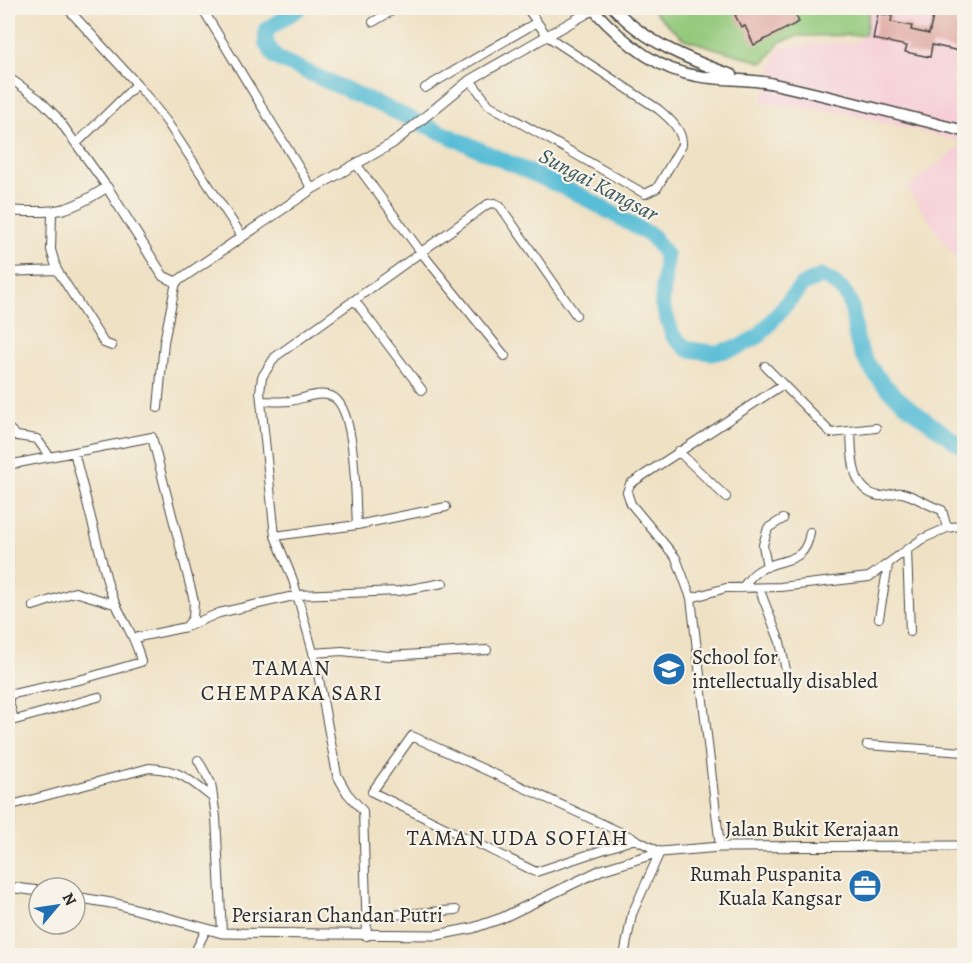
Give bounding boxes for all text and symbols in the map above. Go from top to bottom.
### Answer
water label: Sungai Kangsar [534,141,665,229]
place label: School for intellectually disabled [692,643,879,695]
school or university icon: School for intellectually disabled [651,651,687,687]
district label: TAMAN CHEMPAKA SARI [201,653,383,708]
street label: Jalan Bukit Kerajaan [725,815,899,843]
district label: TAMAN UDA SOFIAH [407,823,629,853]
place label: Rumah Puspanita Kuala Kangsar [689,860,842,912]
office icon: Rumah Puspanita Kuala Kangsar [847,868,883,904]
north arrow [27,876,87,936]
text: N [57,889,82,910]
street label: Persiaran Chandan Putri [231,901,443,929]

